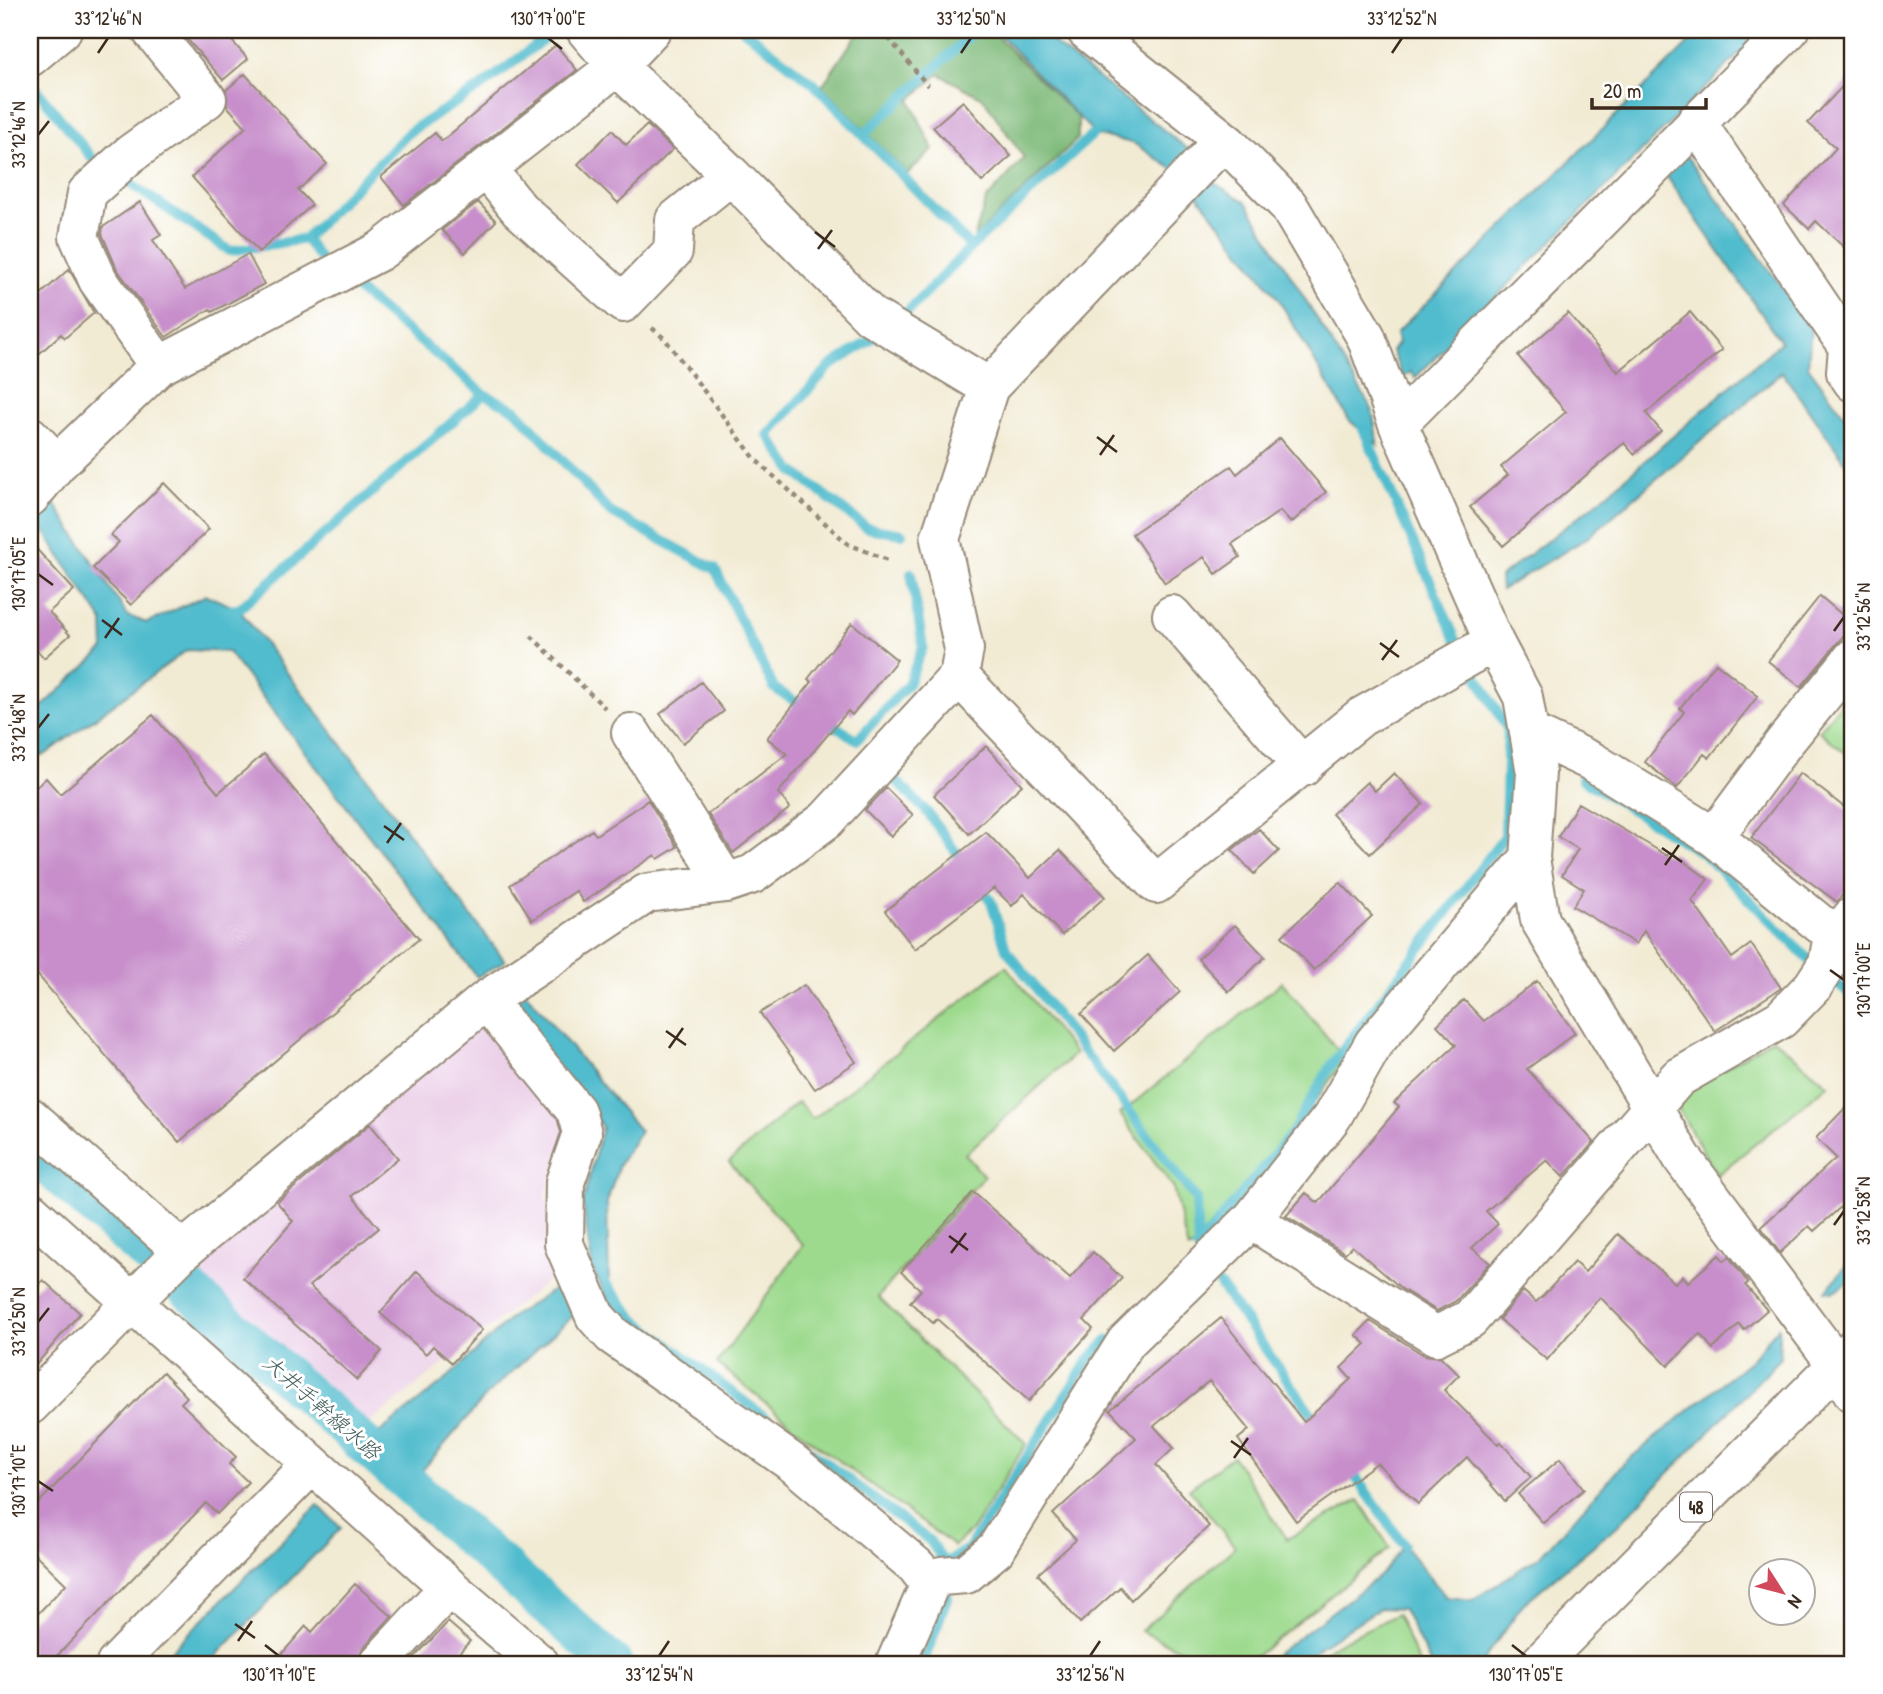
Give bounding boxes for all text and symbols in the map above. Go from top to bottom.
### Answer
text: 33°12'46"N [74,6,142,31]
text: 130°17'00"E [511,6,585,31]
text: 33°12'50"N [937,6,1005,31]
text: 33°12'52"N [1367,6,1437,31]
scale bar [1592,66,1706,110]
text: 20 m [1603,76,1641,105]
text: 33°12'46"N [6,101,31,169]
text: 130°17'05"E [6,537,31,611]
text: 33°12'56"N [1851,583,1876,651]
text: 33°12'48"N [6,694,31,762]
text: 130°17'00"E [1851,943,1876,1017]
text: 33°12'58"N [1851,1177,1876,1245]
text: 33°12'50"N [6,1288,31,1356]
water label: 大井手幹線水路 [257,1348,388,1467]
text: 130°17'10"E [6,1444,31,1518]
road number: 48 [1680,1492,1712,1522]
north arrow [1746,1558,1816,1628]
text: N [1782,1590,1809,1614]
text: 130°17'10"E [242,1662,316,1687]
text: 33°12'54"N [625,1662,693,1687]
text: 33°12'56"N [1056,1662,1124,1687]
text: 130°17'05"E [1489,1662,1563,1687]

